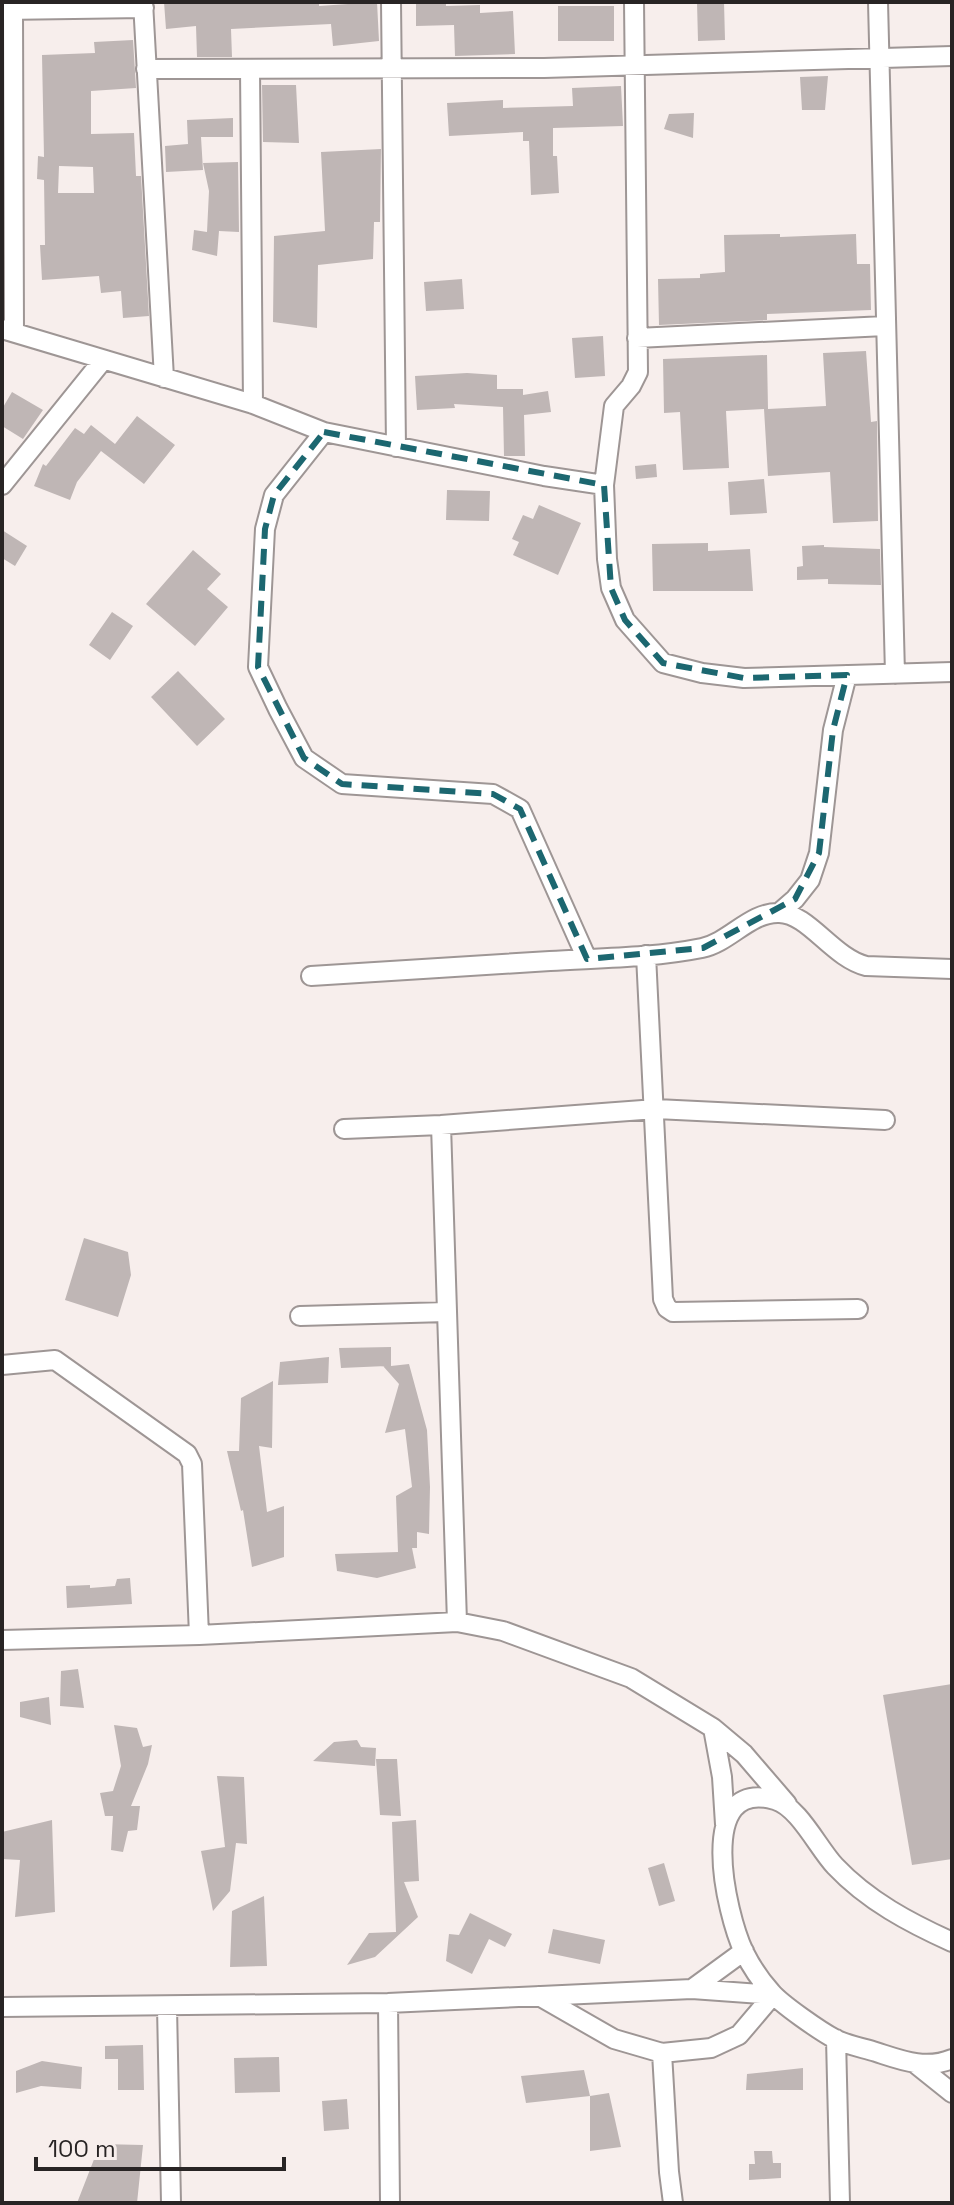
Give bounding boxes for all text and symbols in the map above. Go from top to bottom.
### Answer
scale bar [36,2121,284,2171]
text: 100 m [48,2133,116,2164]

